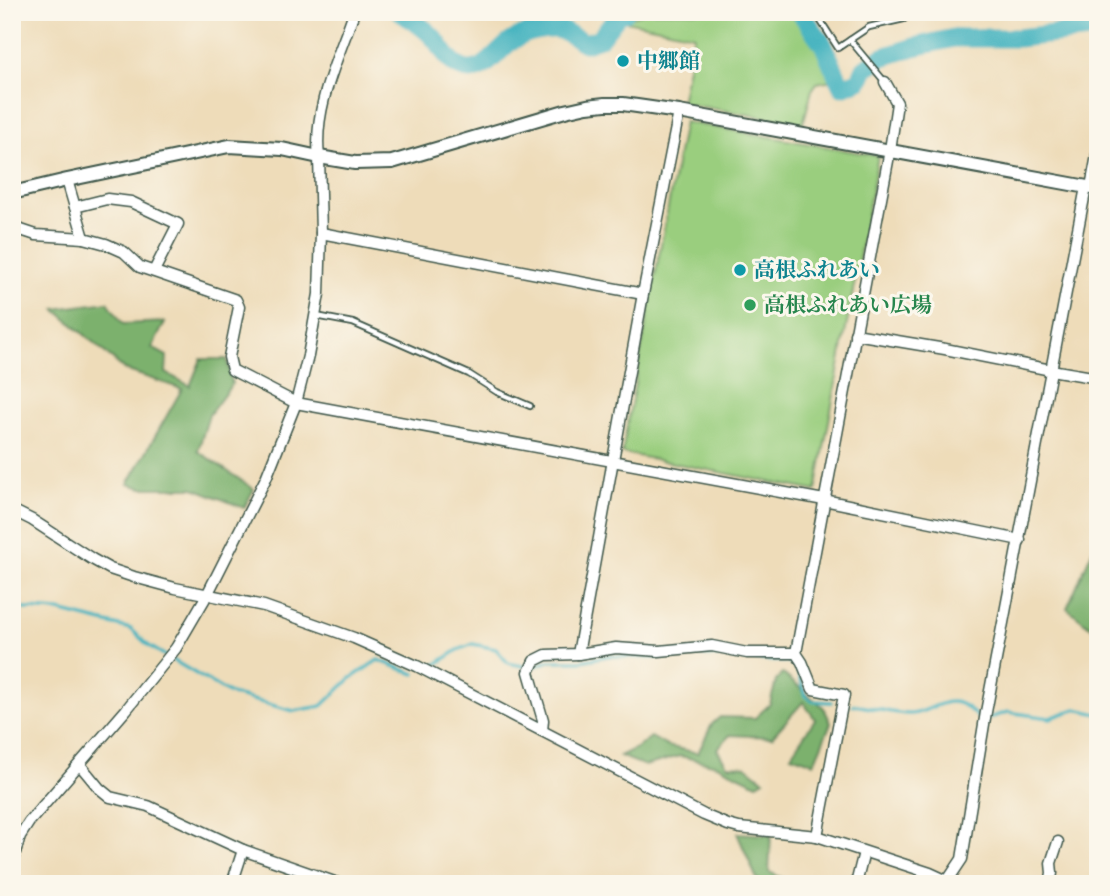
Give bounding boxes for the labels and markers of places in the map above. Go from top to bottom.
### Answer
place label: 中郷館 [637,49,700,76]
marker: 中郷館 [615,53,631,69]
place label: 高根ふれあい [754,258,880,285]
marker: 高根ふれあい [732,262,748,278]
place label: 高根ふれあい広場 [764,293,932,320]
marker: 高根ふれあい広場 [742,297,758,313]

